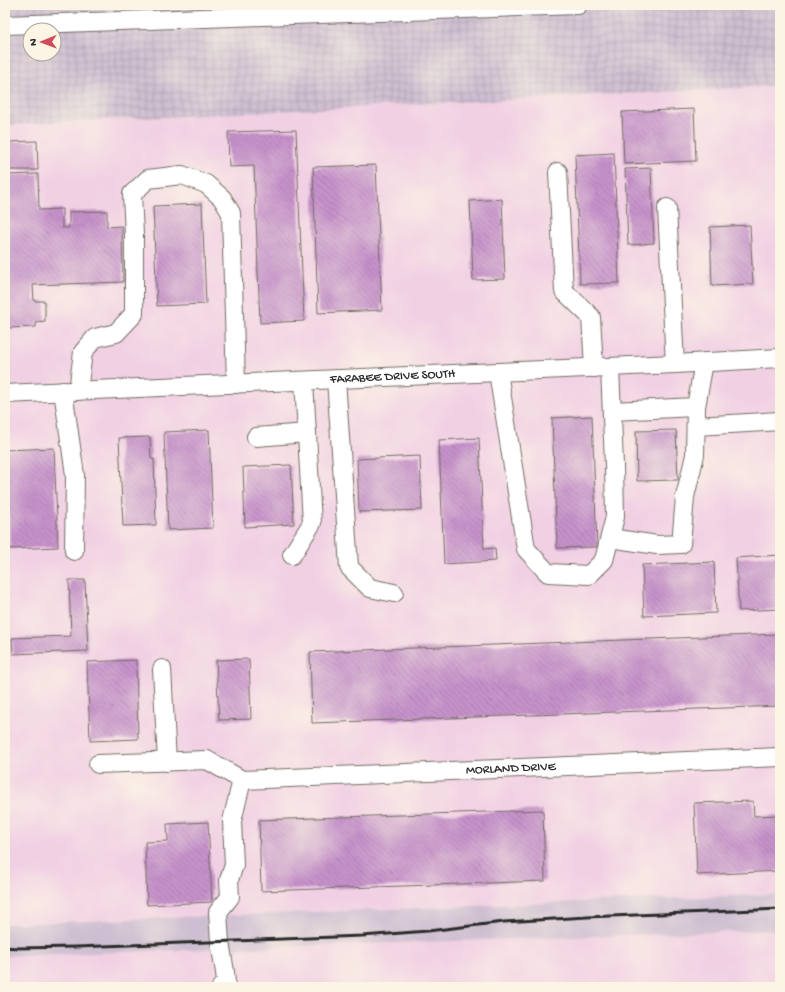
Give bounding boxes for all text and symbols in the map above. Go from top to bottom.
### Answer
north arrow [22,22,62,62]
text: N [28,38,40,46]
street label: FARABEE DRIVE SOUTH [329,366,456,387]
street label: MORLAND DRIVE [465,759,557,778]

